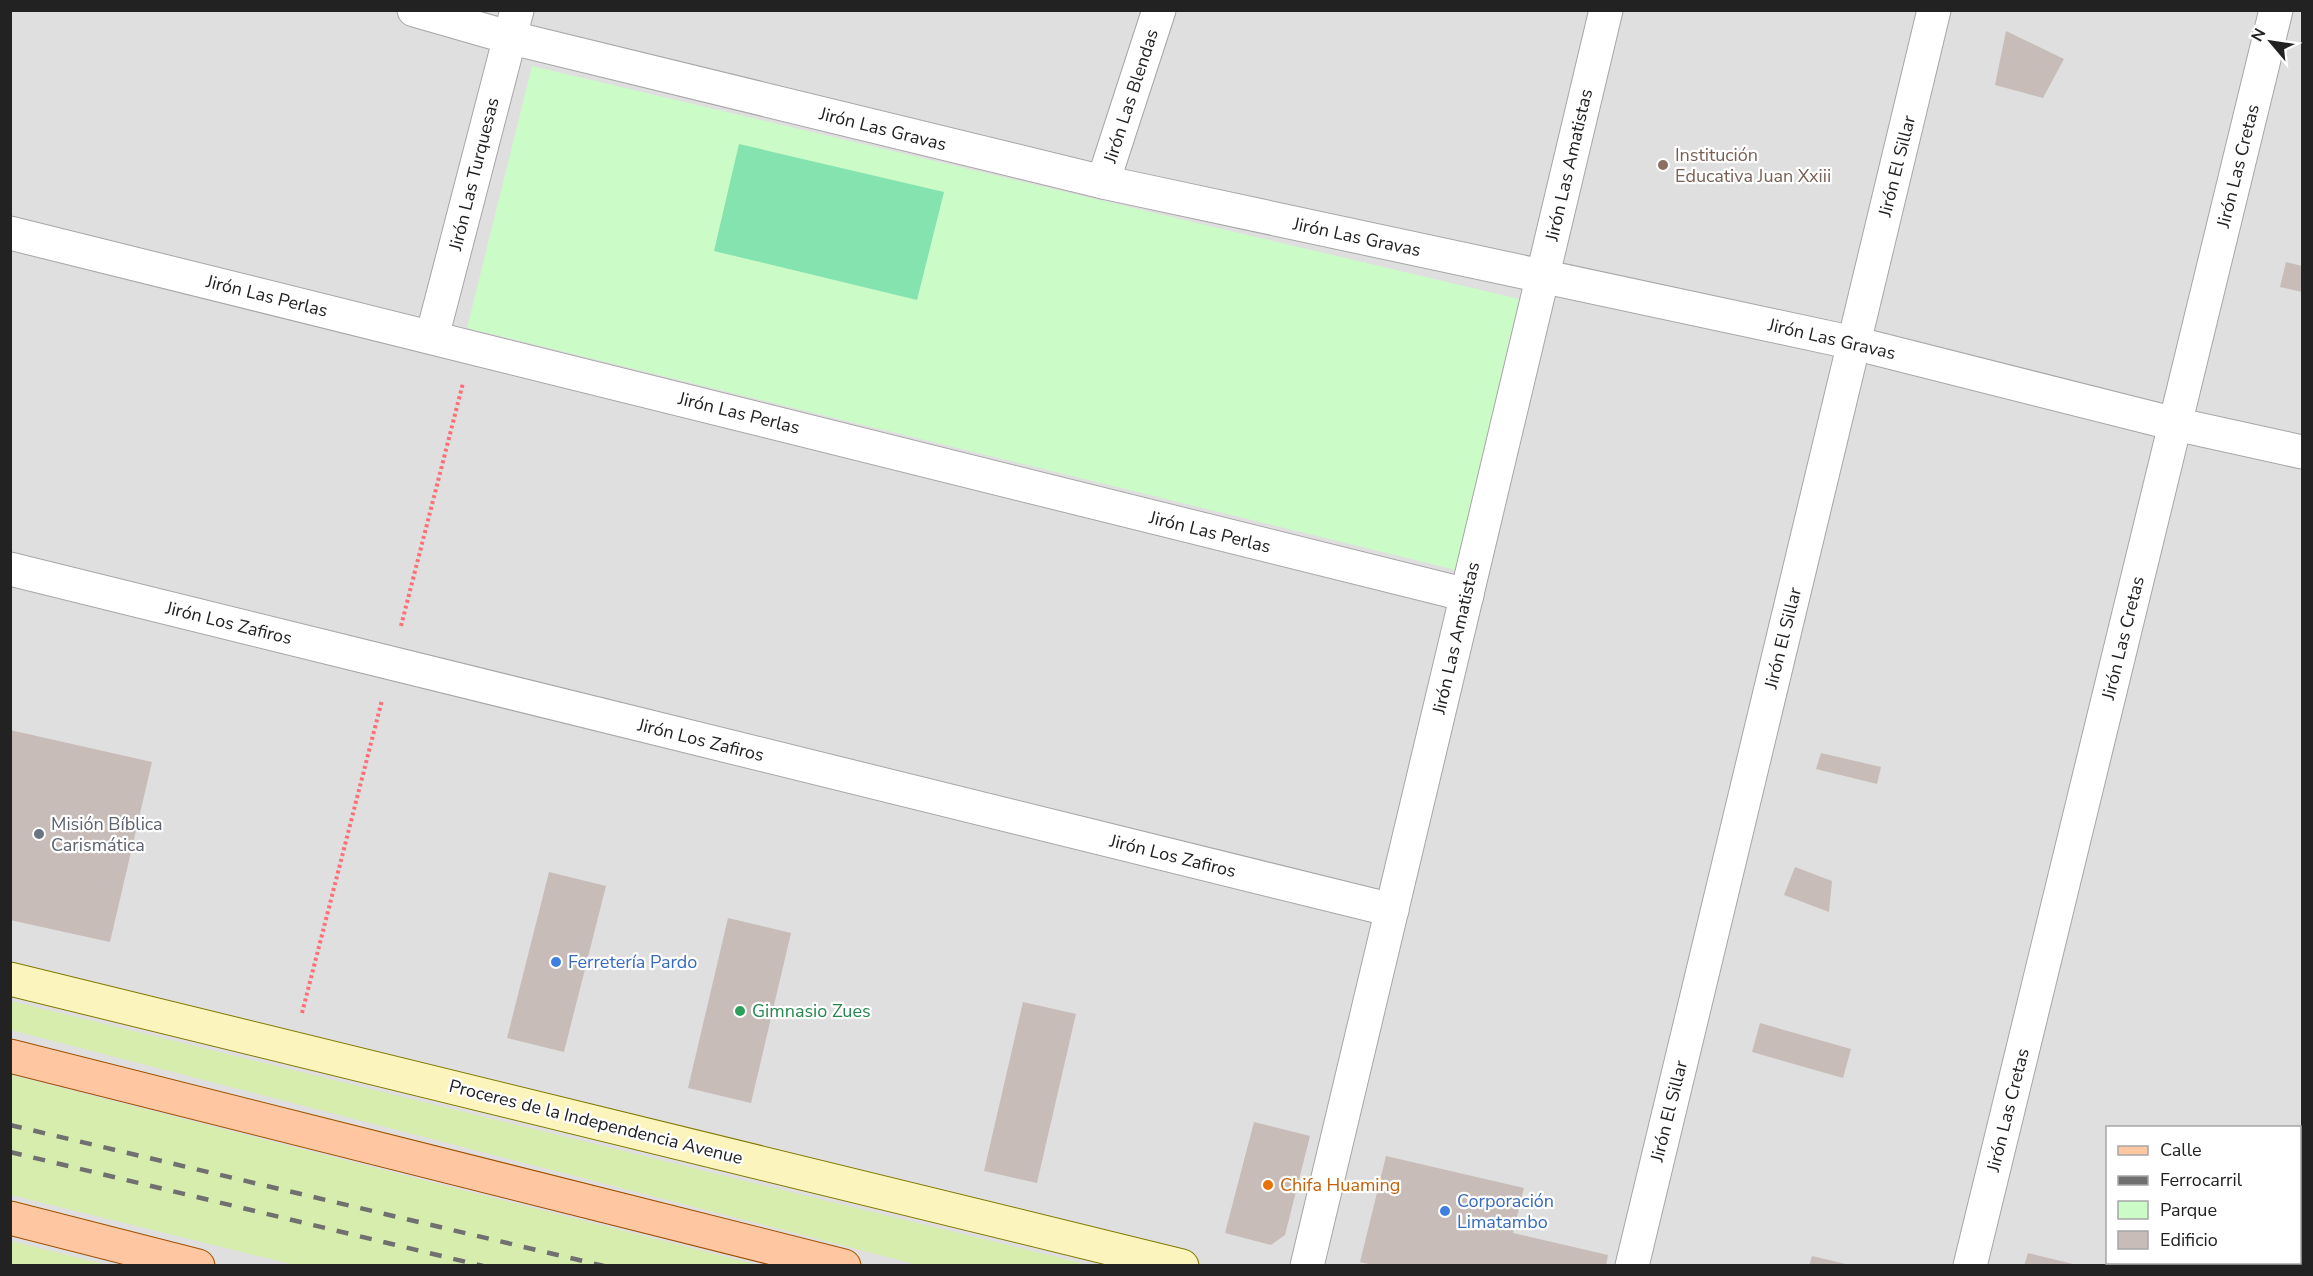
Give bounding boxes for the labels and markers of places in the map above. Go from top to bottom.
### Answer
place label: Institución Educativa Juan Xxiii [1675,143,1831,188]
marker: Institución Educativa Juan Xxiii [1656,158,1670,172]
place label: Misión Bíblica Carismática [51,812,163,857]
marker: Misión Bíblica Carismática [32,827,46,841]
place label: Ferretería Pardo [568,950,697,974]
marker: Ferretería Pardo [549,955,563,969]
place label: Gimnasio Zues [752,999,871,1023]
marker: Gimnasio Zues [733,1004,747,1018]
place label: Chifa Huaming [1280,1173,1400,1197]
marker: Chifa Huaming [1261,1178,1275,1192]
place label: Corporación Limatambo [1457,1189,1554,1234]
marker: Corporación Limatambo [1438,1204,1452,1218]

